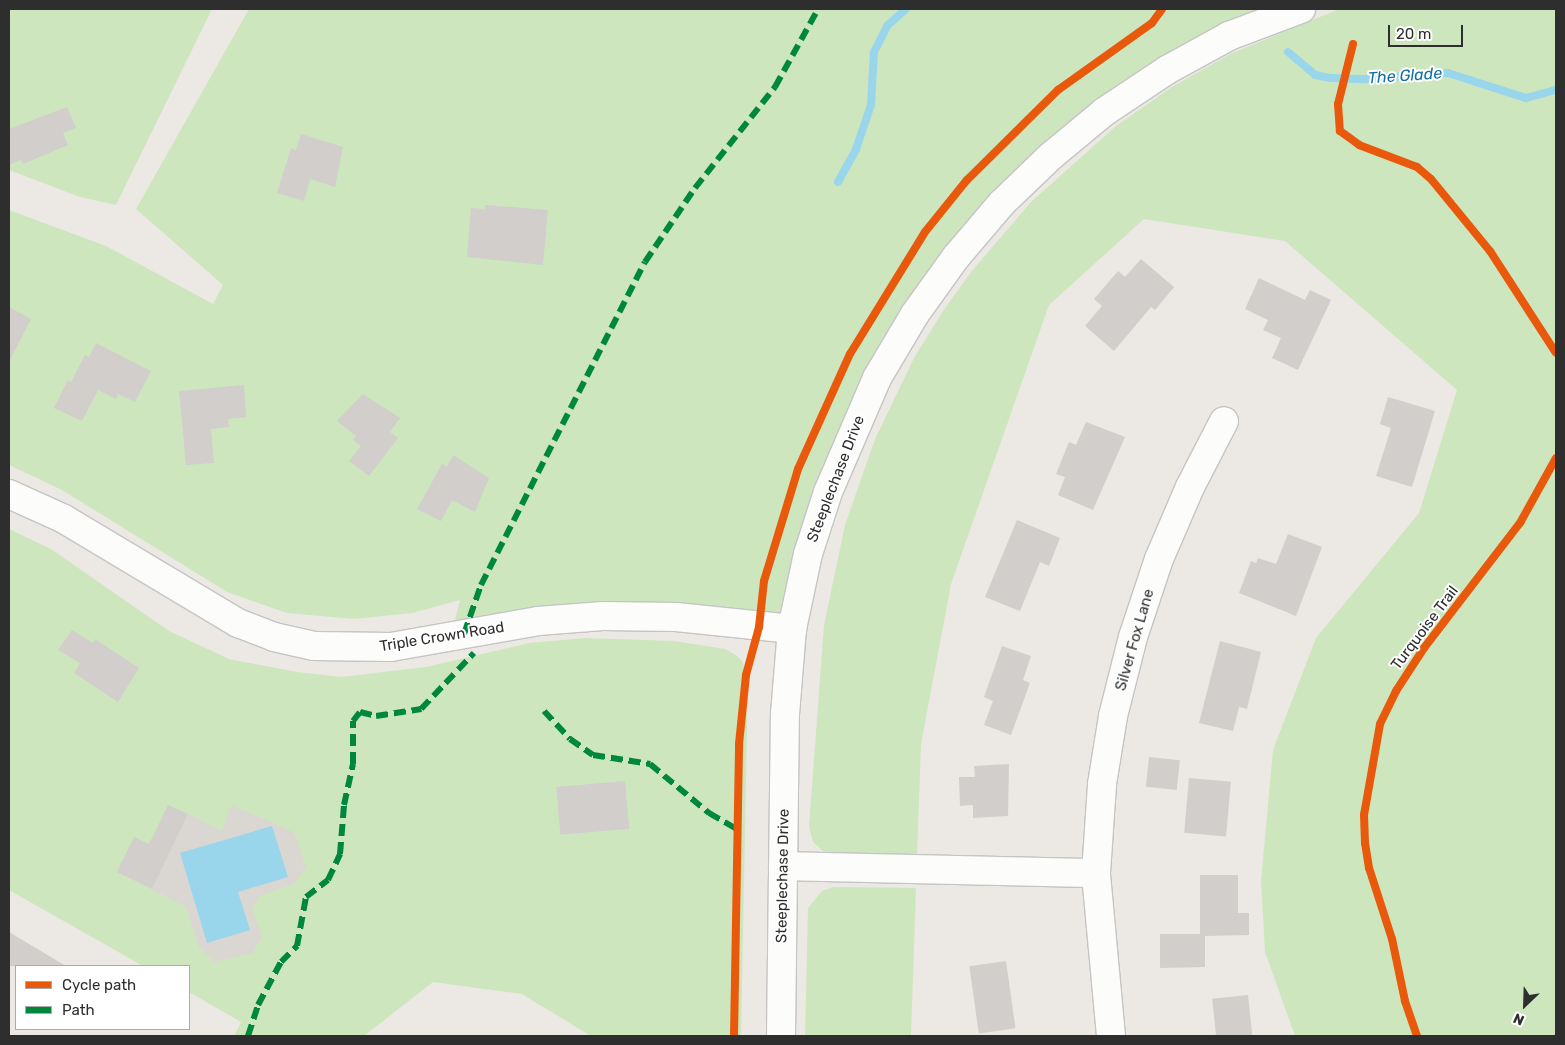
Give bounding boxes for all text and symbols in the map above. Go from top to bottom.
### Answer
scale bar [1390,15,1465,47]
text: 20 m [1396,25,1431,43]
water label: The Glade [1367,64,1443,88]
street label: Steeplechase Drive [803,413,869,545]
street label: Turquoise Trail [1388,582,1462,674]
street label: Silver Fox Lane [1112,587,1158,693]
street label: Triple Crown Road [378,618,506,656]
street label: Steeplechase Drive [773,809,793,943]
legend [15,965,190,1030]
text: Cycle path [62,976,136,994]
north arrow [1500,980,1550,1030]
text: Path [62,1001,95,1019]
text: N [1511,1009,1527,1029]

